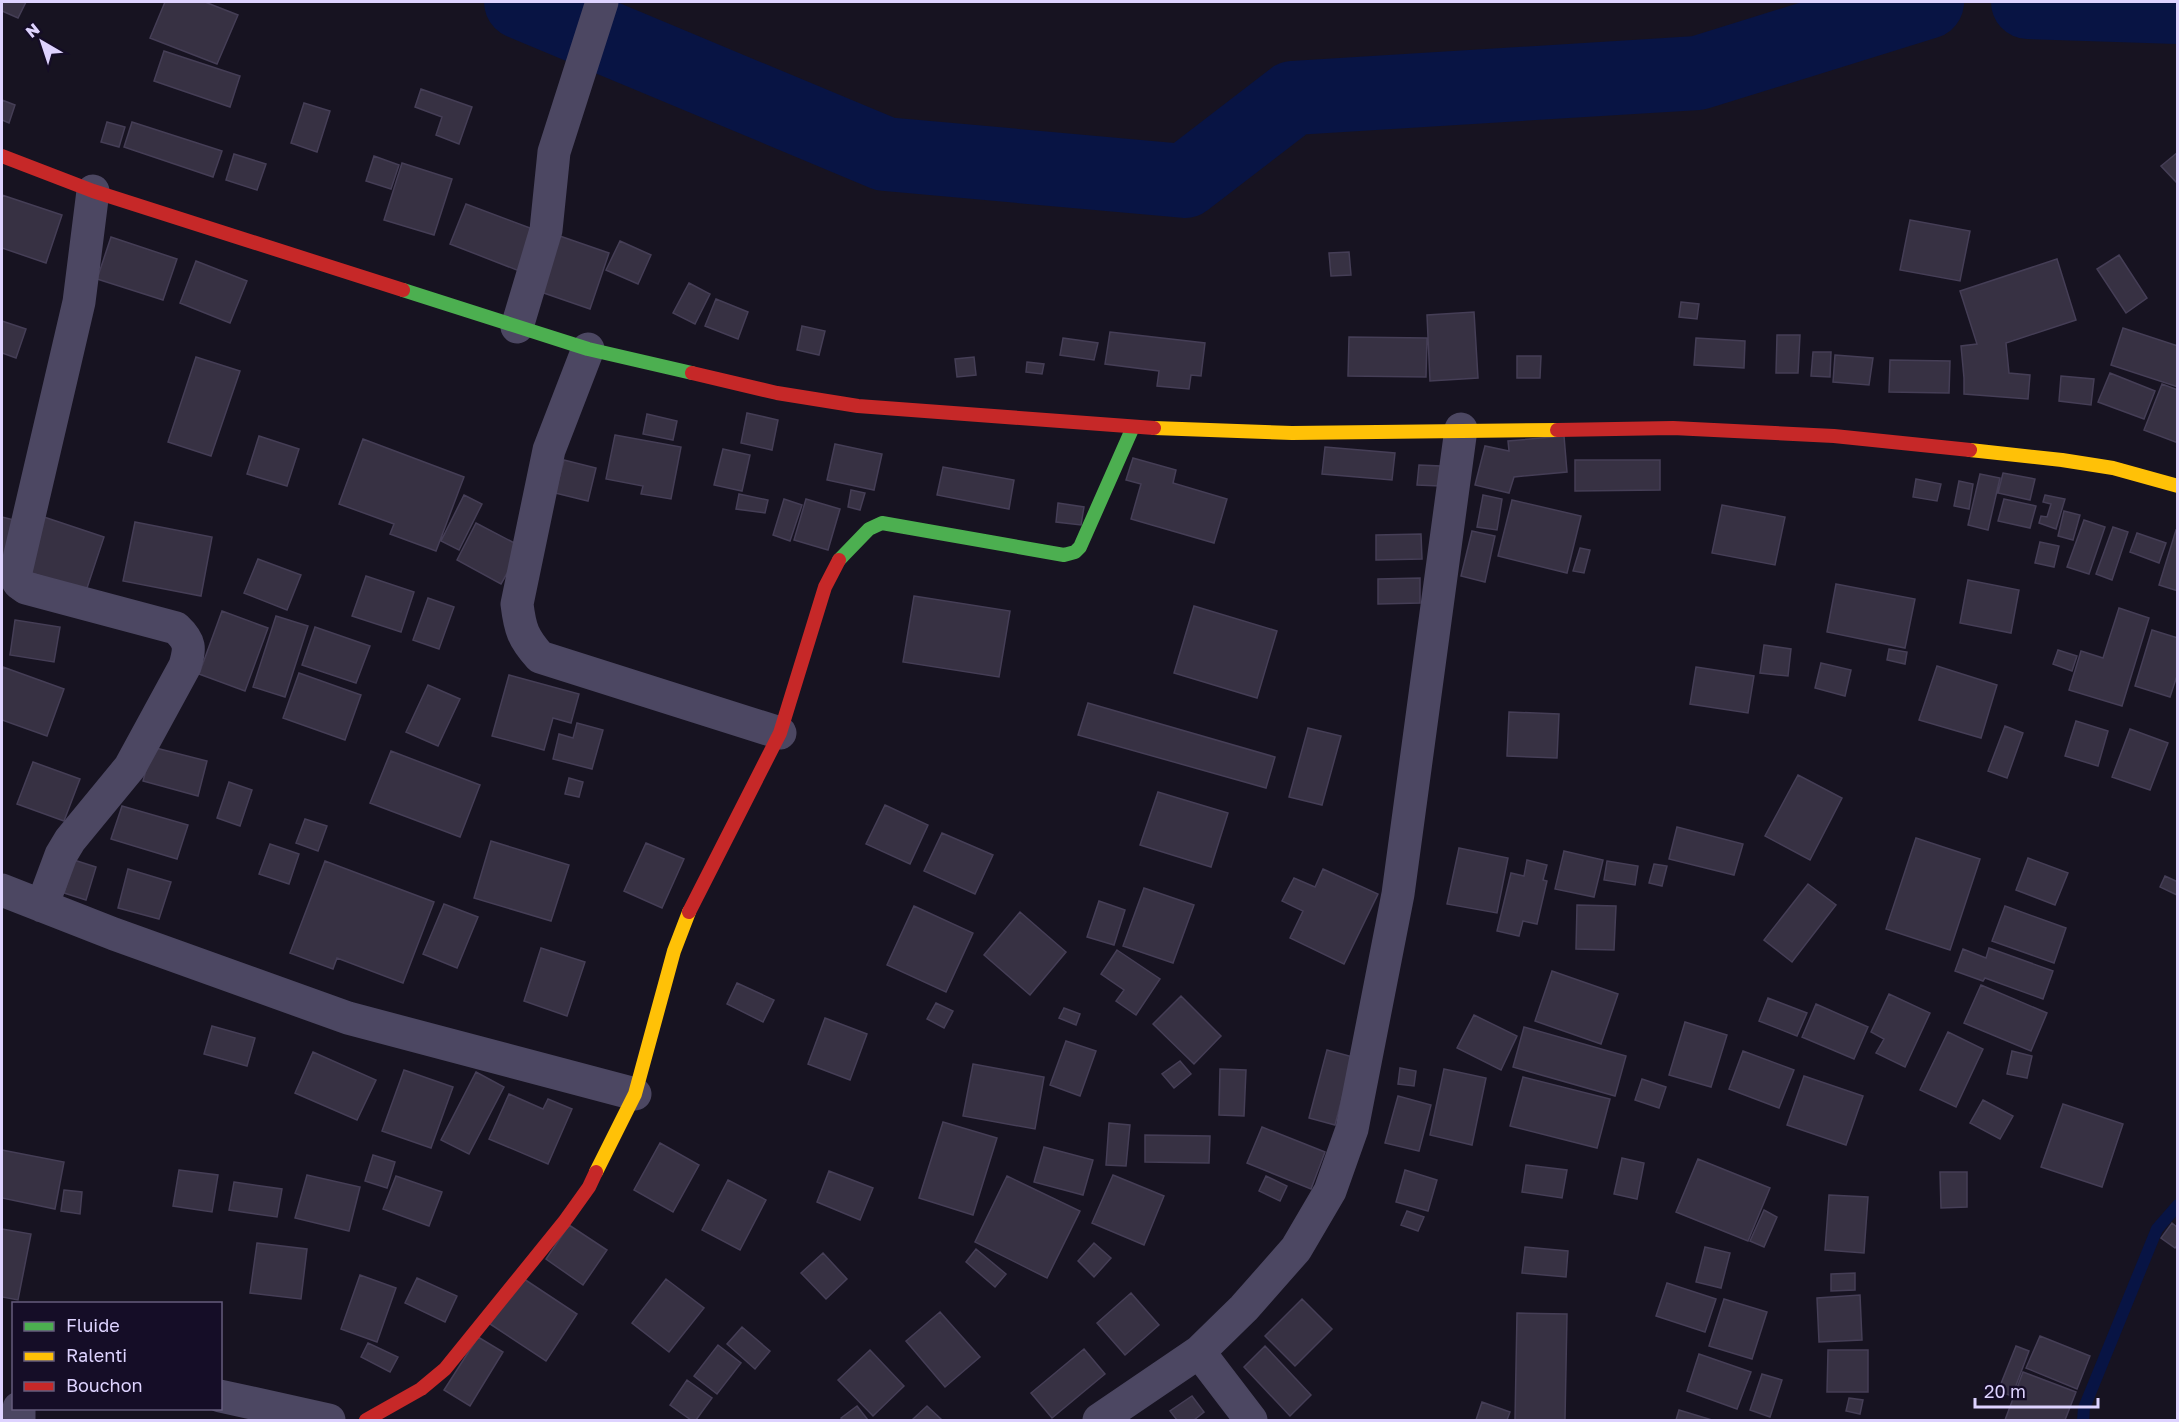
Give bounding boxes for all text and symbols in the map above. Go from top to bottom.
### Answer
north arrow [12,12,72,72]
text: N [22,19,44,42]
legend [12,1302,222,1410]
text: Fluide [66,1314,120,1336]
text: Ralenti [66,1344,127,1366]
scale bar [1975,1371,2098,1409]
text: Bouchon [66,1374,143,1396]
text: 20 m [1984,1380,2026,1402]

